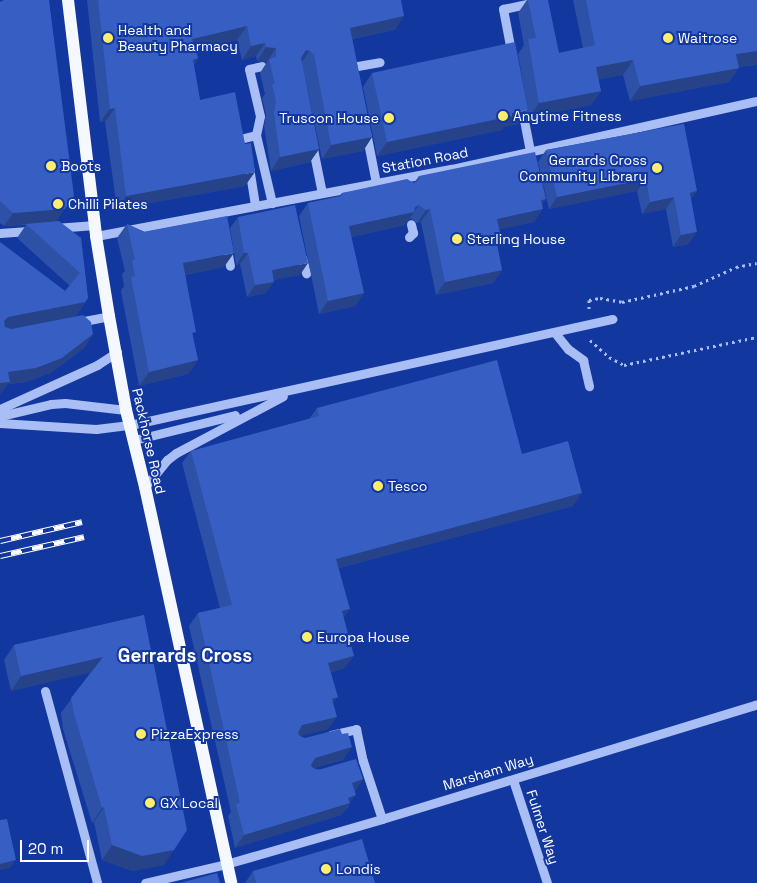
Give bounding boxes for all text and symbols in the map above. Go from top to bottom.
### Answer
place label: Health and Beauty Pharmacy [118,22,238,54]
place label: Waitrose [678,30,737,46]
marker: Health and Beauty Pharmacy [102,32,114,44]
marker: Waitrose [662,32,674,44]
place label: Anytime Fitness [513,108,622,124]
place label: Truscon House [279,110,379,126]
marker: Anytime Fitness [497,110,509,122]
marker: Truscon House [383,112,395,124]
street label: Station Road [380,143,470,177]
place label: Gerrards Cross Community Library [519,152,647,184]
place label: Boots [61,158,101,174]
marker: Boots [45,160,57,172]
marker: Gerrards Cross Community Library [651,162,663,174]
place label: Chilli Pilates [68,196,148,212]
marker: Chilli Pilates [52,198,64,210]
place label: Sterling House [467,231,565,247]
marker: Sterling House [451,233,463,245]
street label: Packhorse Road [129,386,169,496]
place label: Tesco [388,478,428,494]
marker: Tesco [372,480,384,492]
place label: Europa House [317,629,410,645]
marker: Europa House [301,631,313,643]
district label: Gerrards Cross [118,645,252,667]
place label: PizzaExpress [151,726,239,742]
marker: PizzaExpress [135,728,147,740]
street label: Marsham Way [441,750,535,794]
street label: Fulmer Way [523,788,563,866]
place label: GX Local [160,795,218,811]
marker: GX Local [144,797,156,809]
scale bar [22,830,91,862]
text: 20 m [28,839,63,858]
place label: Londis [336,861,381,877]
marker: Londis [320,863,332,875]

